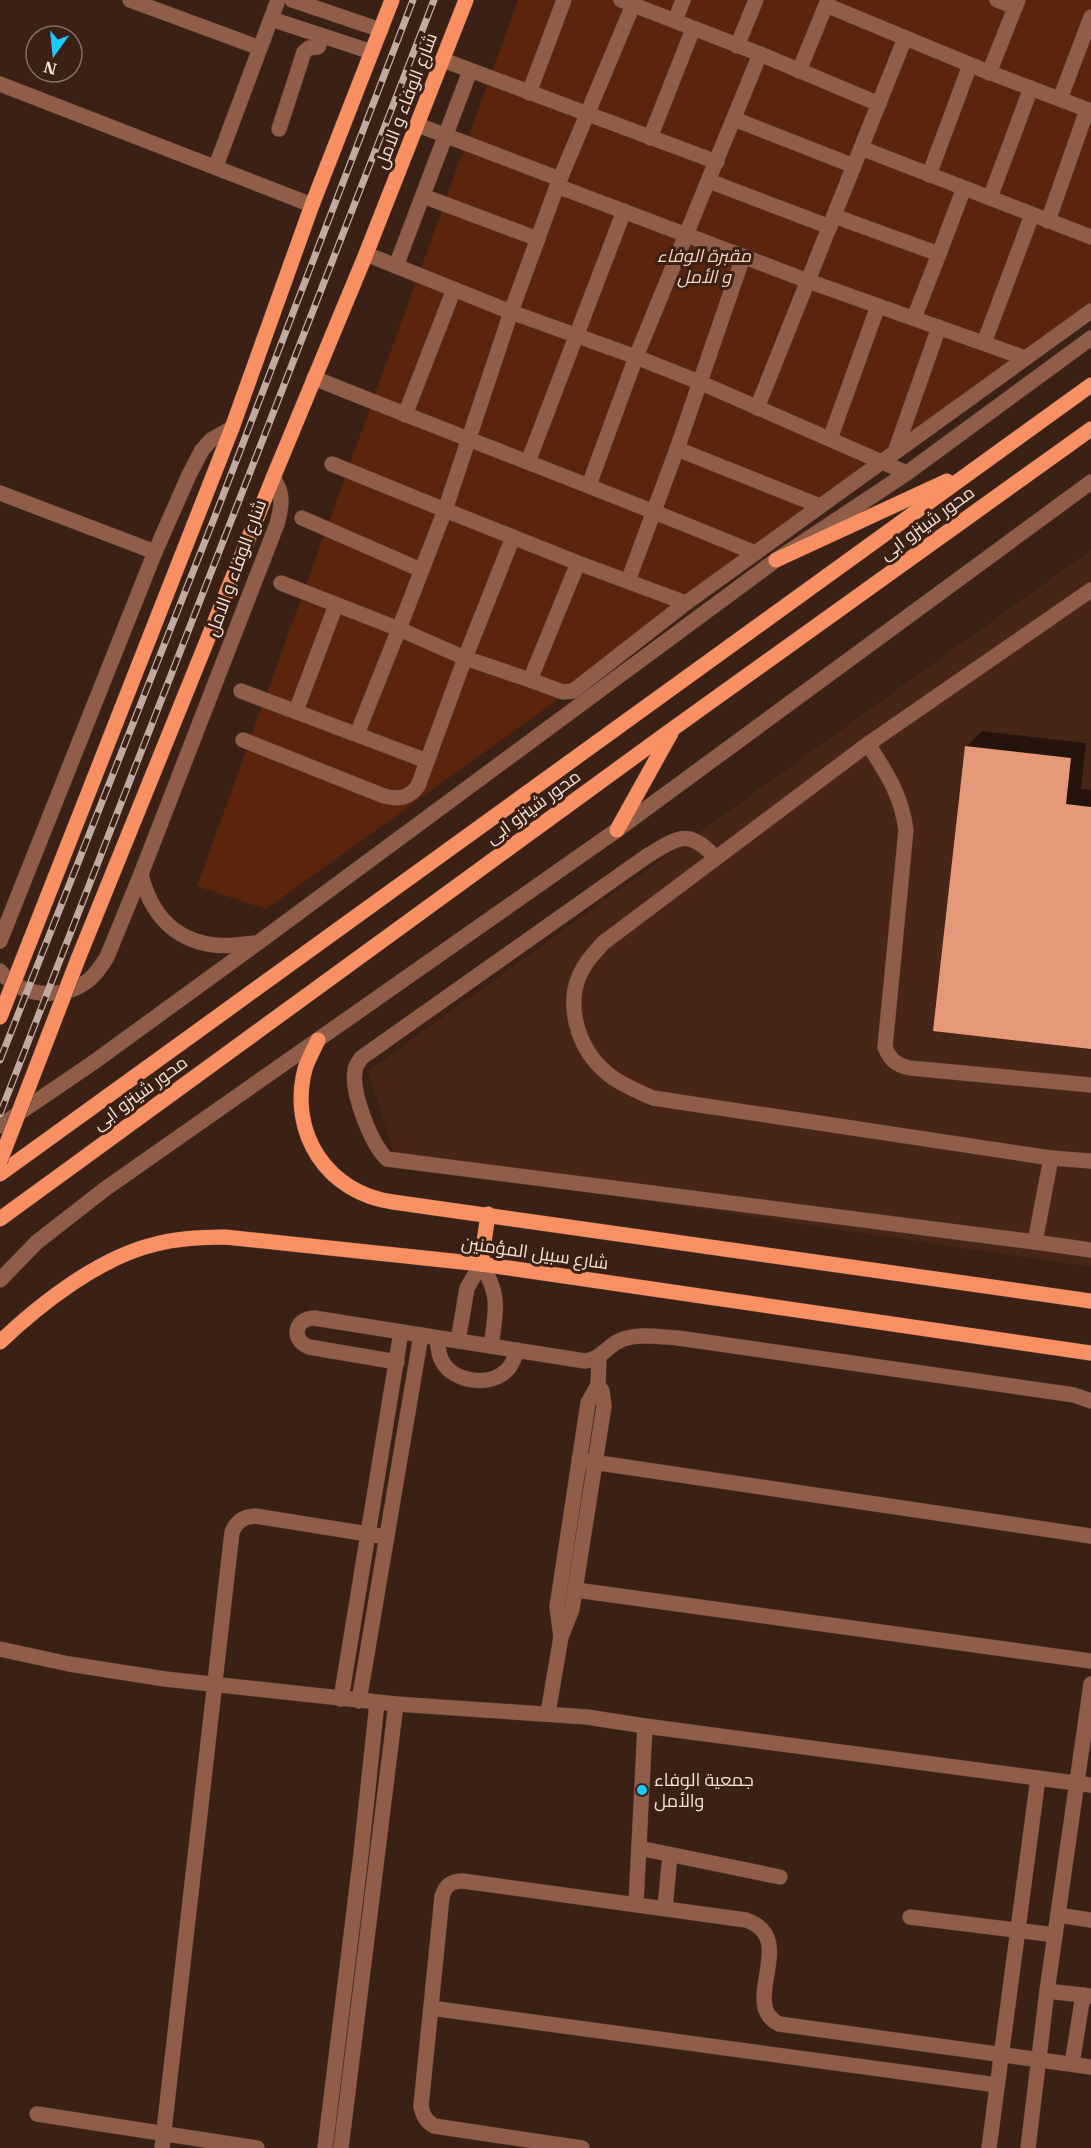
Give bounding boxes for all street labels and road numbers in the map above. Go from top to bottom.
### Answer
street label: شارع الوفاء و الامل [369,29,443,173]
street label: محور شينزو ابى [875,480,979,565]
street label: شارع الوفاء و الامل [200,496,272,640]
street label: محور شينزو ابى [481,764,585,849]
street label: محور شينزو ابى [88,1050,192,1135]
street label: شارع سبيل المؤمنين [460,1231,610,1275]

